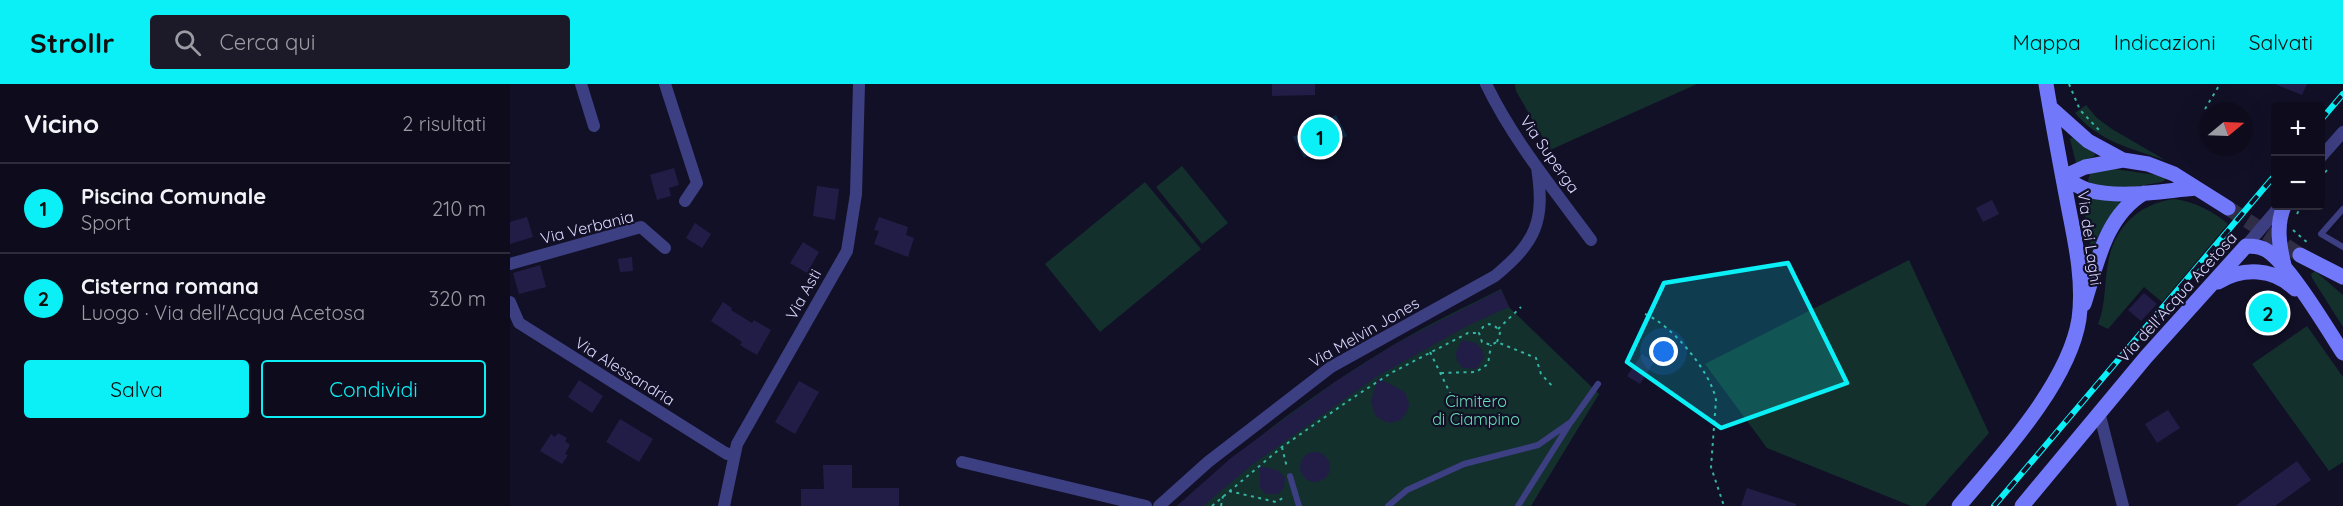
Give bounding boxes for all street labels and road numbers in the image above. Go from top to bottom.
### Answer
street label: Via Superga [1516,111,1584,197]
street label: Via dei Laghi [2073,189,2107,287]
street label: Via Verbania [538,206,636,248]
street label: Via dell'Acqua Acetosa [2113,228,2241,366]
street label: Via Asti [781,265,825,323]
street label: Via Melvin Jones [1305,292,1423,372]
street label: Via Alessandria [571,332,679,410]

